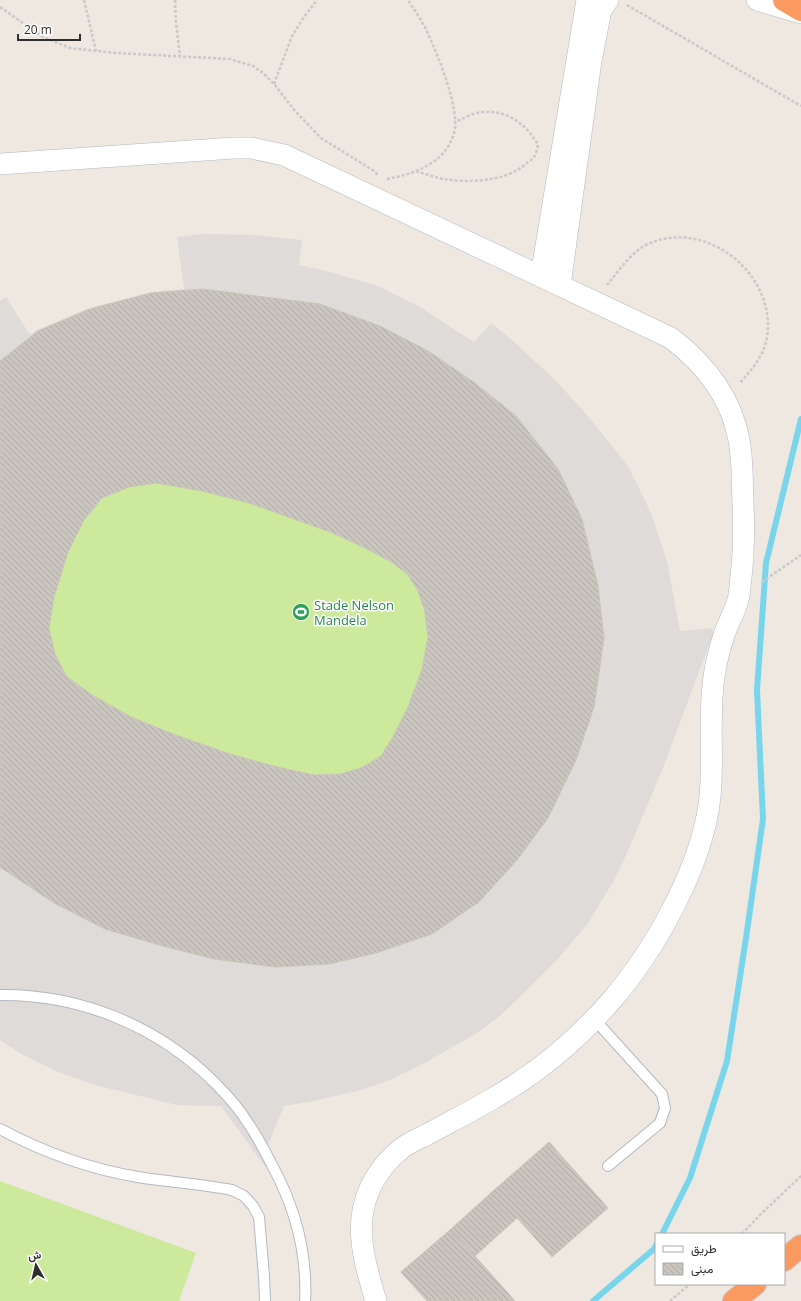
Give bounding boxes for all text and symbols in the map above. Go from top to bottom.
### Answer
scale bar [18,16,80,42]
text: 20 m [24,21,52,38]
place label: Stade Nelson Mandela [314,596,394,629]
sports icon: Stade Nelson Mandela [291,602,311,622]
legend [655,1233,785,1285]
text: طريق [691,1240,717,1257]
north arrow [16,1245,56,1285]
text: ش [27,1246,42,1263]
text: مبنى [691,1260,713,1277]

